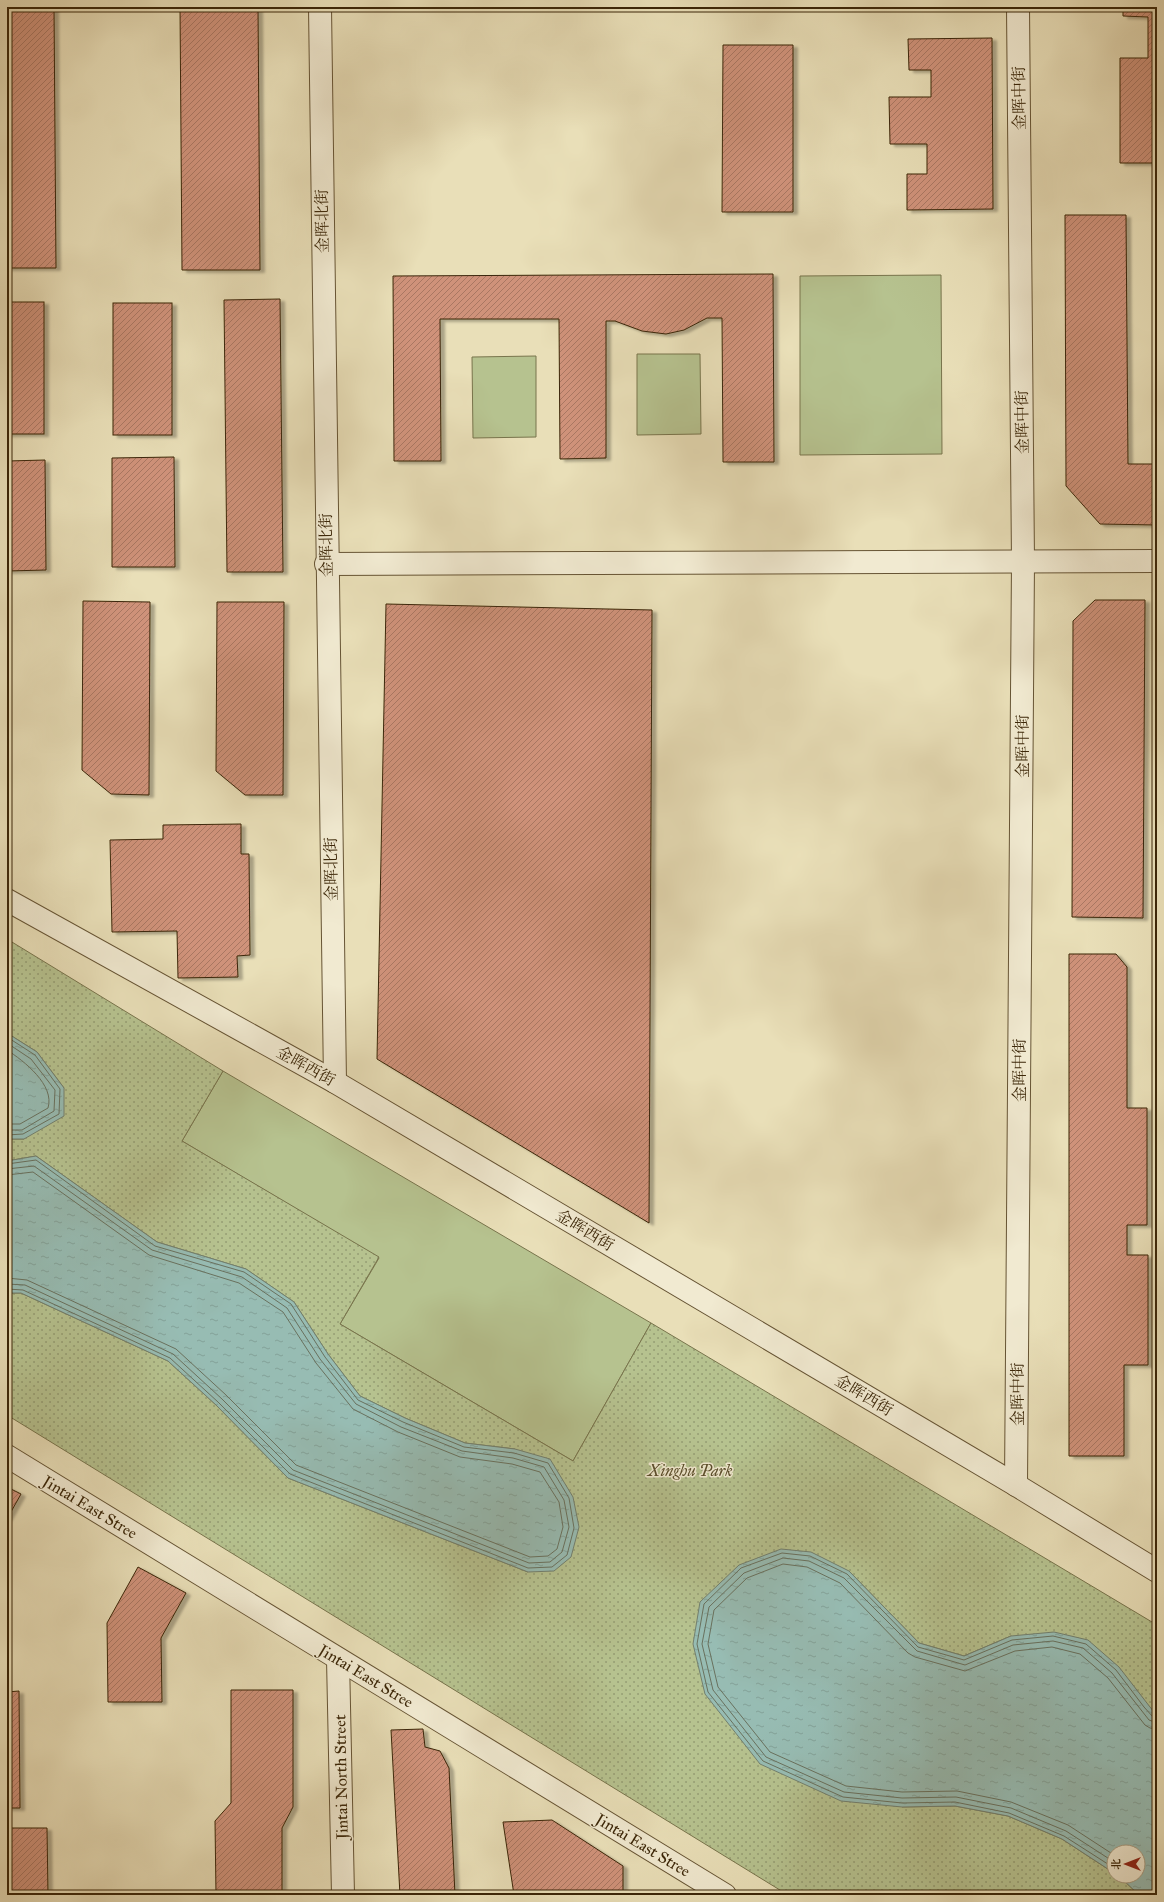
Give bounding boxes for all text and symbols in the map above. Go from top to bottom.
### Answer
street label: 金晖中街 [1009,66,1029,130]
street label: 金晖北街 [312,189,332,253]
street label: 金晖中街 [1012,390,1032,454]
street label: 金晖北街 [316,513,336,577]
street label: 金晖中街 [1013,714,1032,778]
street label: 金晖北街 [321,837,341,901]
street label: 金晖中街 [1010,1038,1029,1102]
street label: 金晖西街 [273,1042,339,1090]
street label: 金晖西街 [553,1205,617,1255]
street label: 金晖中街 [1008,1362,1027,1426]
street label: 金晖西街 [832,1370,896,1420]
park label: Xinghu Park [647,1461,732,1480]
street label: Jintai East Stree [37,1470,141,1544]
street label: Jintai East Stree [313,1639,417,1713]
street label: Jintai North Street [330,1714,353,1842]
street label: Jintai East Stree [590,1808,694,1882]
north arrow [1106,1844,1146,1884]
text: 北 [1110,1859,1123,1870]

